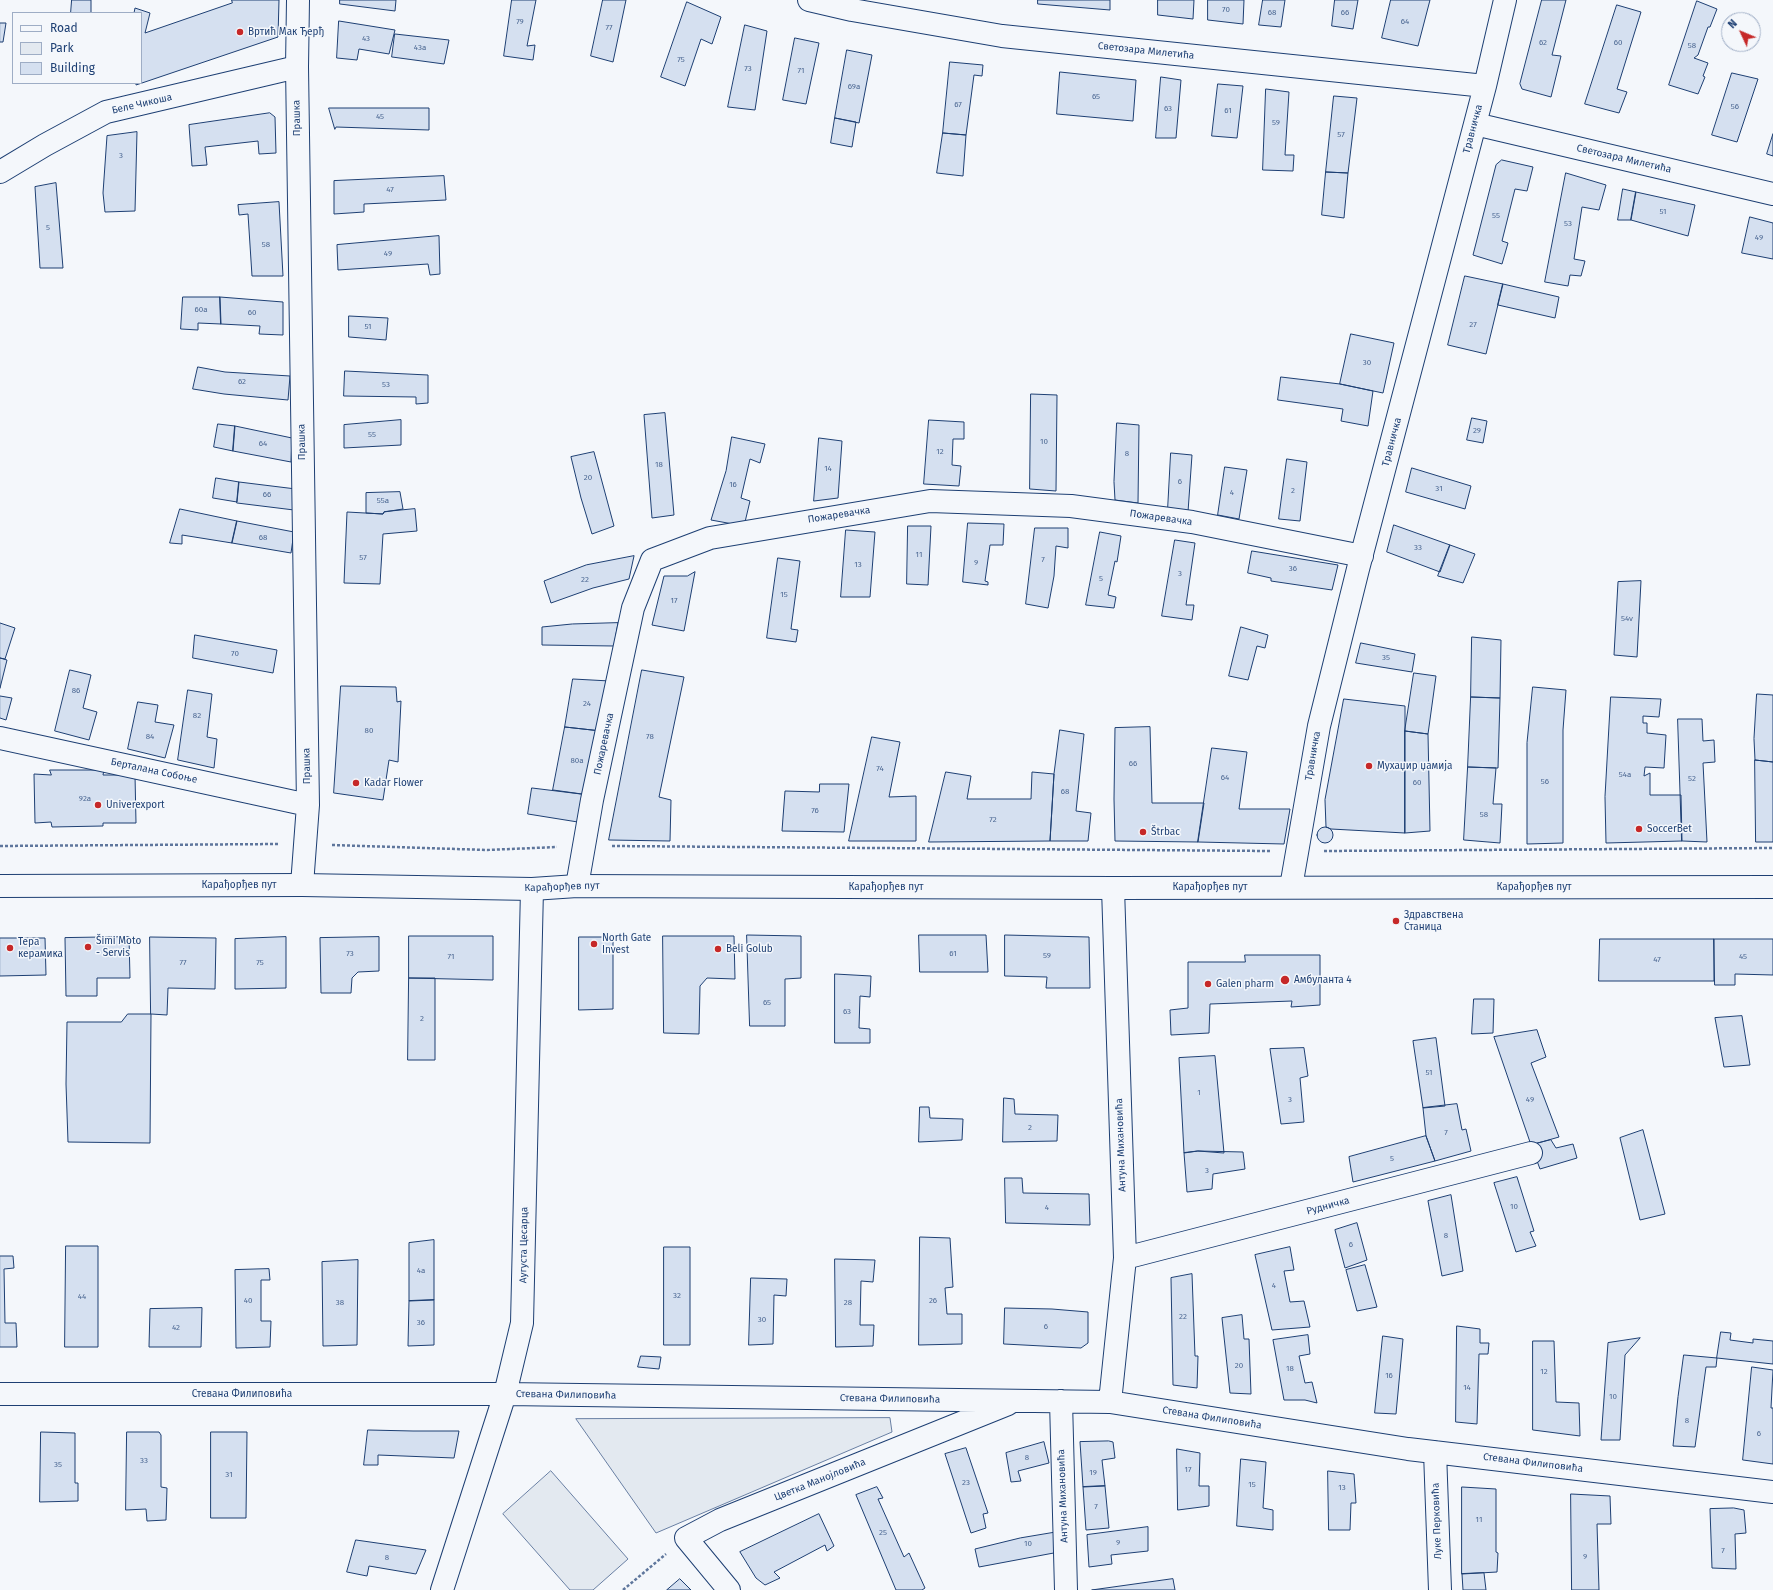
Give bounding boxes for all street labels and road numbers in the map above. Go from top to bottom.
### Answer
street label: Светозара Милетића [1097,40,1195,62]
street label: Беле Чикоша [111,91,173,117]
street label: Прашка [291,100,303,136]
street label: Травничка [1461,103,1485,155]
street label: Светозара Милетића [1575,142,1673,176]
street label: Травничка [1380,416,1404,468]
street label: Прашка [296,424,308,460]
street label: Пожаревачка [807,504,871,526]
street label: Пожаревачка [1129,508,1193,528]
street label: Пожаревачка [592,712,616,776]
street label: Травничка [1303,730,1323,782]
street label: Прашка [301,748,313,784]
street label: Берталана Собоње [110,756,198,786]
street label: Карађорђев пут [201,879,277,891]
street label: Карађорђев пут [524,880,600,894]
street label: Карађорђев пут [848,881,924,893]
street label: Карађорђев пут [1172,881,1248,893]
street label: Карађорђев пут [1496,881,1572,893]
street label: Антуна Михановића [1113,1098,1129,1192]
street label: Рудничка [1305,1195,1351,1217]
street label: Аугуста Цесарца [517,1207,531,1283]
street label: Стевана Филиповића [192,1388,292,1400]
street label: Стевана Филиповића [516,1388,616,1402]
street label: Стевана Филиповића [840,1392,940,1406]
street label: Стевана Филиповића [1161,1404,1263,1432]
street label: Антуна Михановића [1055,1449,1071,1543]
street label: Стевана Филиповића [1482,1451,1584,1475]
street label: Цветка Манојловића [773,1456,867,1504]
street label: Луке Перковића [1430,1482,1444,1560]

